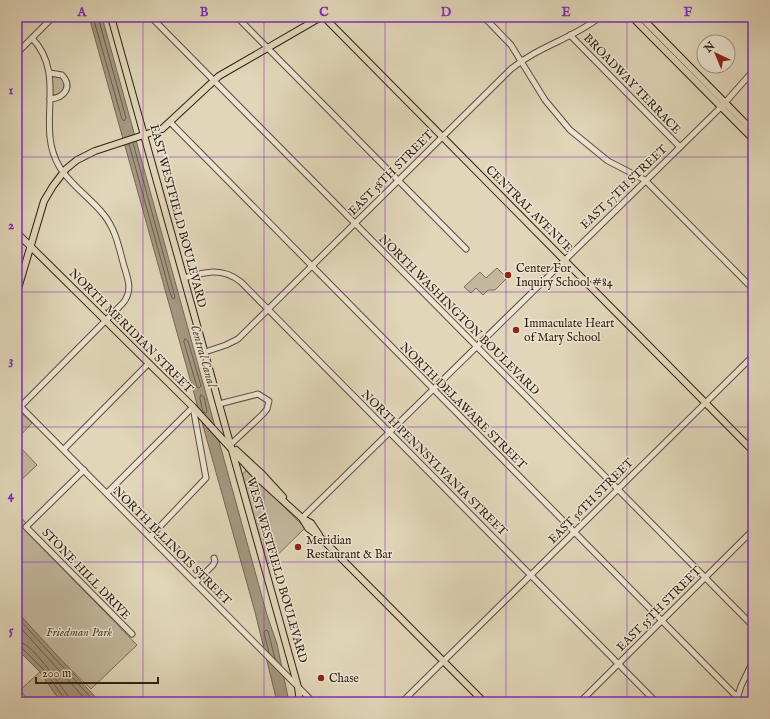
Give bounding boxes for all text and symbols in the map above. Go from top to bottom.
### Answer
text: A [77,4,88,21]
text: B [200,4,209,21]
text: C [319,4,329,21]
text: D [441,4,452,21]
text: E [561,4,571,21]
text: F [684,4,693,21]
street label: BROADWAY TERRACE [580,31,684,137]
north arrow [696,34,736,74]
text: N [701,39,718,57]
text: 1 [9,82,14,99]
street label: EAST WESTFIELD BOULEVARD [146,123,210,310]
street label: EAST 58TH STREET [345,127,437,219]
street label: EAST 57TH STREET [577,142,671,232]
street label: CENTRAL AVENUE [482,162,576,256]
text: 2 [8,217,14,234]
street label: NORTH WASHINGTON BOULEVARD [376,232,543,399]
place label: Center For Inquiry School #84 [516,261,613,291]
street label: NORTH MERIDIAN STREET [66,266,196,396]
marker: Center For Inquiry School #84 [503,270,513,280]
place label: Immaculate Heart of Mary School [524,316,614,345]
water label: Central Canal [186,323,220,390]
marker: Immaculate Heart of Mary School [511,325,521,335]
street label: NORTH DELAWARE STREET [397,340,530,473]
text: 3 [9,352,14,369]
street label: NORTH PENNSYLVANIA STREET [358,387,510,539]
street label: EAST 56TH STREET [545,455,637,547]
street label: WEST WESTFIELD BOULEVARD [243,475,311,665]
street label: NORTH ILLINOIS STREET [110,484,235,609]
text: 4 [8,487,15,504]
street label: STONE HILL DRIVE [39,525,133,623]
place label: Meridian Restaurant & Bar [306,533,393,562]
marker: Meridian Restaurant & Bar [293,542,303,552]
street label: EAST 55TH STREET [614,563,705,654]
text: 5 [9,622,14,639]
park label: Friedman Park [46,625,112,640]
scale bar [36,659,158,685]
text: 200 m [42,666,71,681]
place label: Chase [329,671,359,686]
marker: Chase [316,673,326,683]

